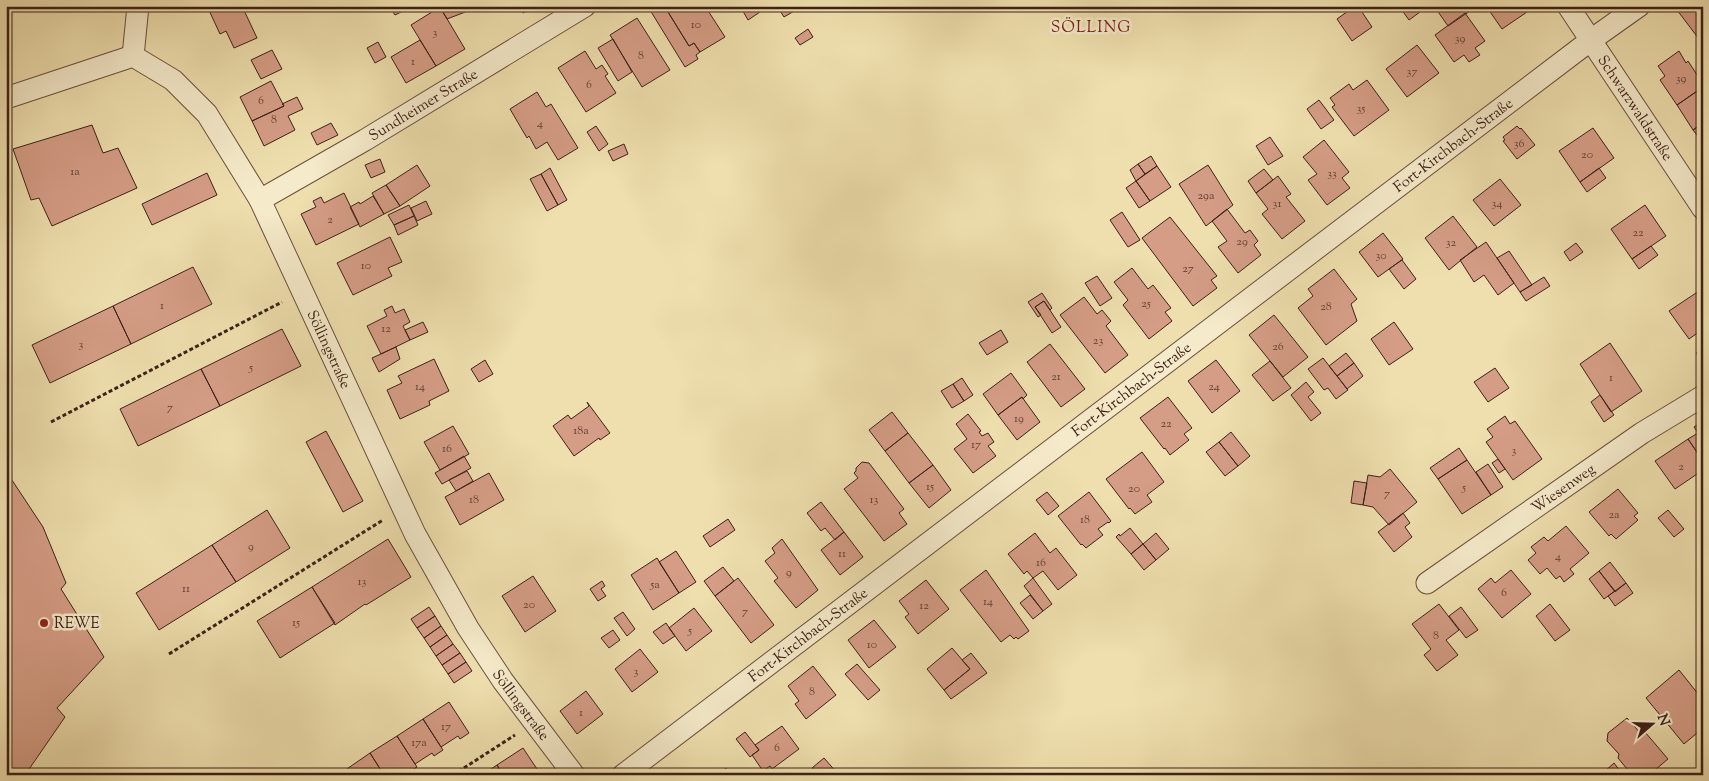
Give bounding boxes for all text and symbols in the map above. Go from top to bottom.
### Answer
house number: 10 [691,16,701,34]
district label: SÖLLING [1051,17,1131,40]
house number: 3 [433,24,438,42]
house number: 39 [1455,30,1465,48]
house number: 8 [638,47,644,65]
street label: Schwarzwaldstraße [1592,51,1677,165]
house number: 1 [411,53,415,71]
house number: 37 [1407,63,1417,81]
street label: Sundheimer Straße [365,65,482,147]
house number: 39 [1676,70,1686,88]
house number: 6 [586,76,592,94]
house number: 6 [258,92,264,110]
street label: Fort-Kirchbach-Straße [1390,94,1518,198]
house number: 35 [1357,100,1365,118]
house number: 8 [271,111,277,129]
house number: 4 [537,115,543,133]
house number: 36 [1514,135,1524,153]
house number: 20 [1581,146,1593,164]
house number: 1a [70,163,80,181]
house number: 33 [1327,165,1337,183]
house number: 29a [1198,187,1215,205]
house number: 31 [1273,195,1281,213]
house number: 34 [1492,195,1502,213]
house number: 2 [327,211,333,229]
house number: 22 [1632,224,1644,242]
house number: 29 [1236,233,1248,251]
house number: 32 [1446,234,1457,252]
house number: 30 [1375,247,1387,265]
house number: 10 [361,257,371,275]
house number: 27 [1182,260,1194,278]
house number: 25 [1141,295,1151,313]
house number: 1 [160,297,164,315]
house number: 28 [1320,298,1332,316]
street label: Söllingstraße [301,307,355,392]
house number: 12 [381,320,391,338]
house number: 23 [1093,332,1103,350]
house number: 3 [79,336,84,354]
street label: Fort-Kirchbach-Straße [1068,338,1196,443]
house number: 26 [1272,338,1284,356]
house number: 5 [248,359,253,377]
house number: 21 [1051,368,1061,386]
house number: 1 [1609,369,1613,387]
house number: 14 [415,378,425,396]
house number: 24 [1208,378,1220,396]
house number: 7 [167,399,173,417]
house number: 19 [1014,410,1024,428]
house number: 22 [1160,415,1172,433]
house number: 18a [573,422,589,440]
house number: 17 [971,436,981,454]
house number: 16 [442,440,452,458]
house number: 3 [1512,442,1517,460]
house number: 2 [1678,458,1684,476]
street label: Wiesenweg [1528,460,1600,519]
house number: 15 [926,478,934,496]
house number: 5 [1461,479,1466,497]
house number: 20 [1128,480,1140,498]
house number: 7 [1384,485,1390,503]
house number: 18 [469,491,479,509]
house number: 13 [870,491,879,509]
house number: 2a [1608,506,1620,524]
house number: 18 [1080,511,1090,529]
house number: 9 [248,538,254,556]
house number: 11 [838,545,846,563]
house number: 4 [1555,548,1561,566]
house number: 16 [1036,554,1046,572]
house number: 9 [786,564,792,582]
house number: 13 [358,573,367,591]
house number: 5a [649,576,660,594]
house number: 11 [182,580,190,598]
street label: Fort-Kirchbach-Straße [744,584,873,688]
house number: 6 [1501,584,1507,602]
house number: 14 [983,593,993,611]
house number: 20 [523,596,535,614]
house number: 12 [919,597,929,615]
house number: 7 [742,603,748,621]
place label: REWE [54,614,100,635]
house number: 15 [292,614,300,632]
marker: REWE [38,617,50,629]
house number: 5 [687,622,692,640]
house number: 8 [1433,627,1439,645]
house number: 10 [867,636,877,654]
house number: 3 [634,663,639,681]
street label: Söllingstraße [486,666,554,746]
house number: 8 [809,683,815,701]
north arrow [1626,698,1676,748]
house number: 1 [579,704,583,722]
text: N [1651,712,1674,729]
house number: 17 [441,718,451,736]
house number: 17a [411,734,427,752]
house number: 6 [774,739,780,757]

